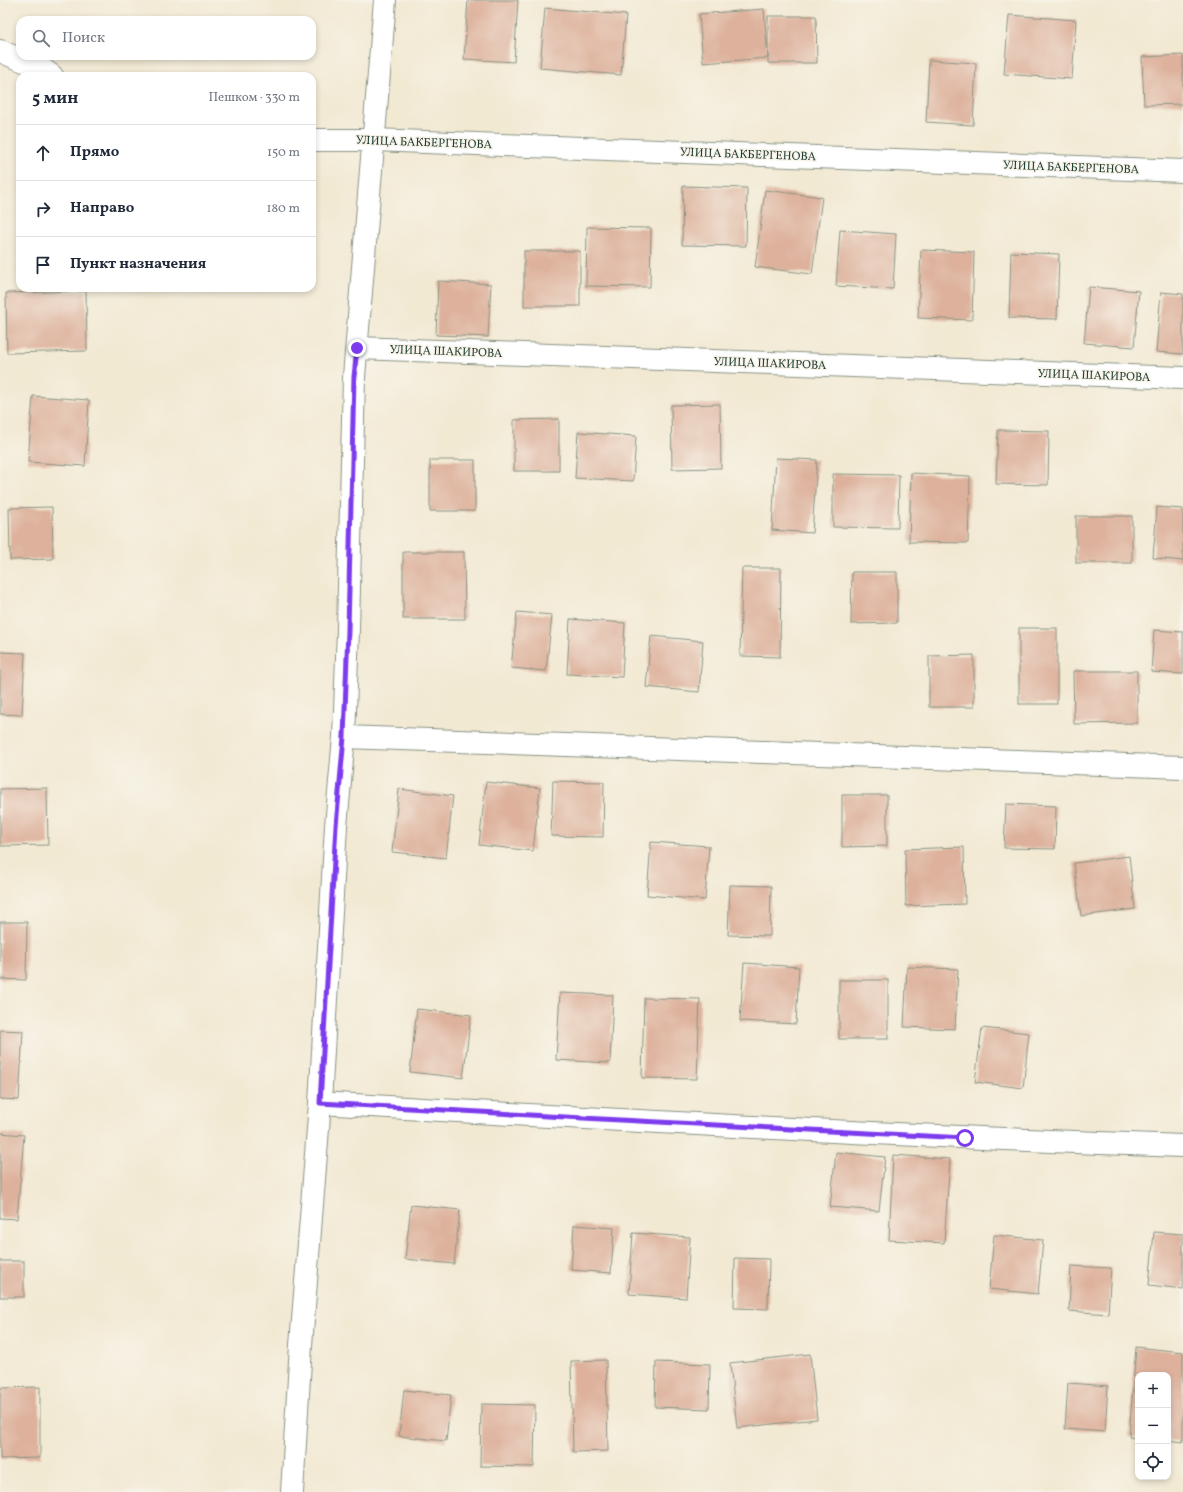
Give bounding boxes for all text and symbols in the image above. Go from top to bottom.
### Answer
search box [16,16,316,60]
icon: search [30,27,52,49]
text: Поиск [62,28,105,49]
text: 5 мин [32,87,78,110]
text: Пешком · 330 m [208,89,300,107]
street label: УЛИЦА БАКБЕРГЕНОВА [356,133,493,153]
icon: ahead [32,142,54,164]
text: Прямо [70,142,119,163]
text: 150 m [267,144,300,162]
street label: УЛИЦА БАКБЕРГЕНОВА [680,145,817,165]
street label: УЛИЦА БАКБЕРГЕНОВА [1003,158,1140,178]
icon: right [32,198,54,220]
text: Направо [70,198,134,219]
text: 180 m [266,200,300,218]
icon: arrive [32,254,54,276]
text: Пункт назначения [70,254,206,275]
route end [348,339,366,357]
street label: УЛИЦА ШАКИРОВА [389,342,503,362]
street label: УЛИЦА ШАКИРОВА [713,354,827,374]
street label: УЛИЦА ШАКИРОВА [1037,366,1151,386]
route start [956,1129,974,1147]
map controls [1135,1372,1171,1480]
button: + [1135,1372,1171,1408]
button: − [1135,1408,1171,1444]
button: locate [1135,1444,1171,1480]

